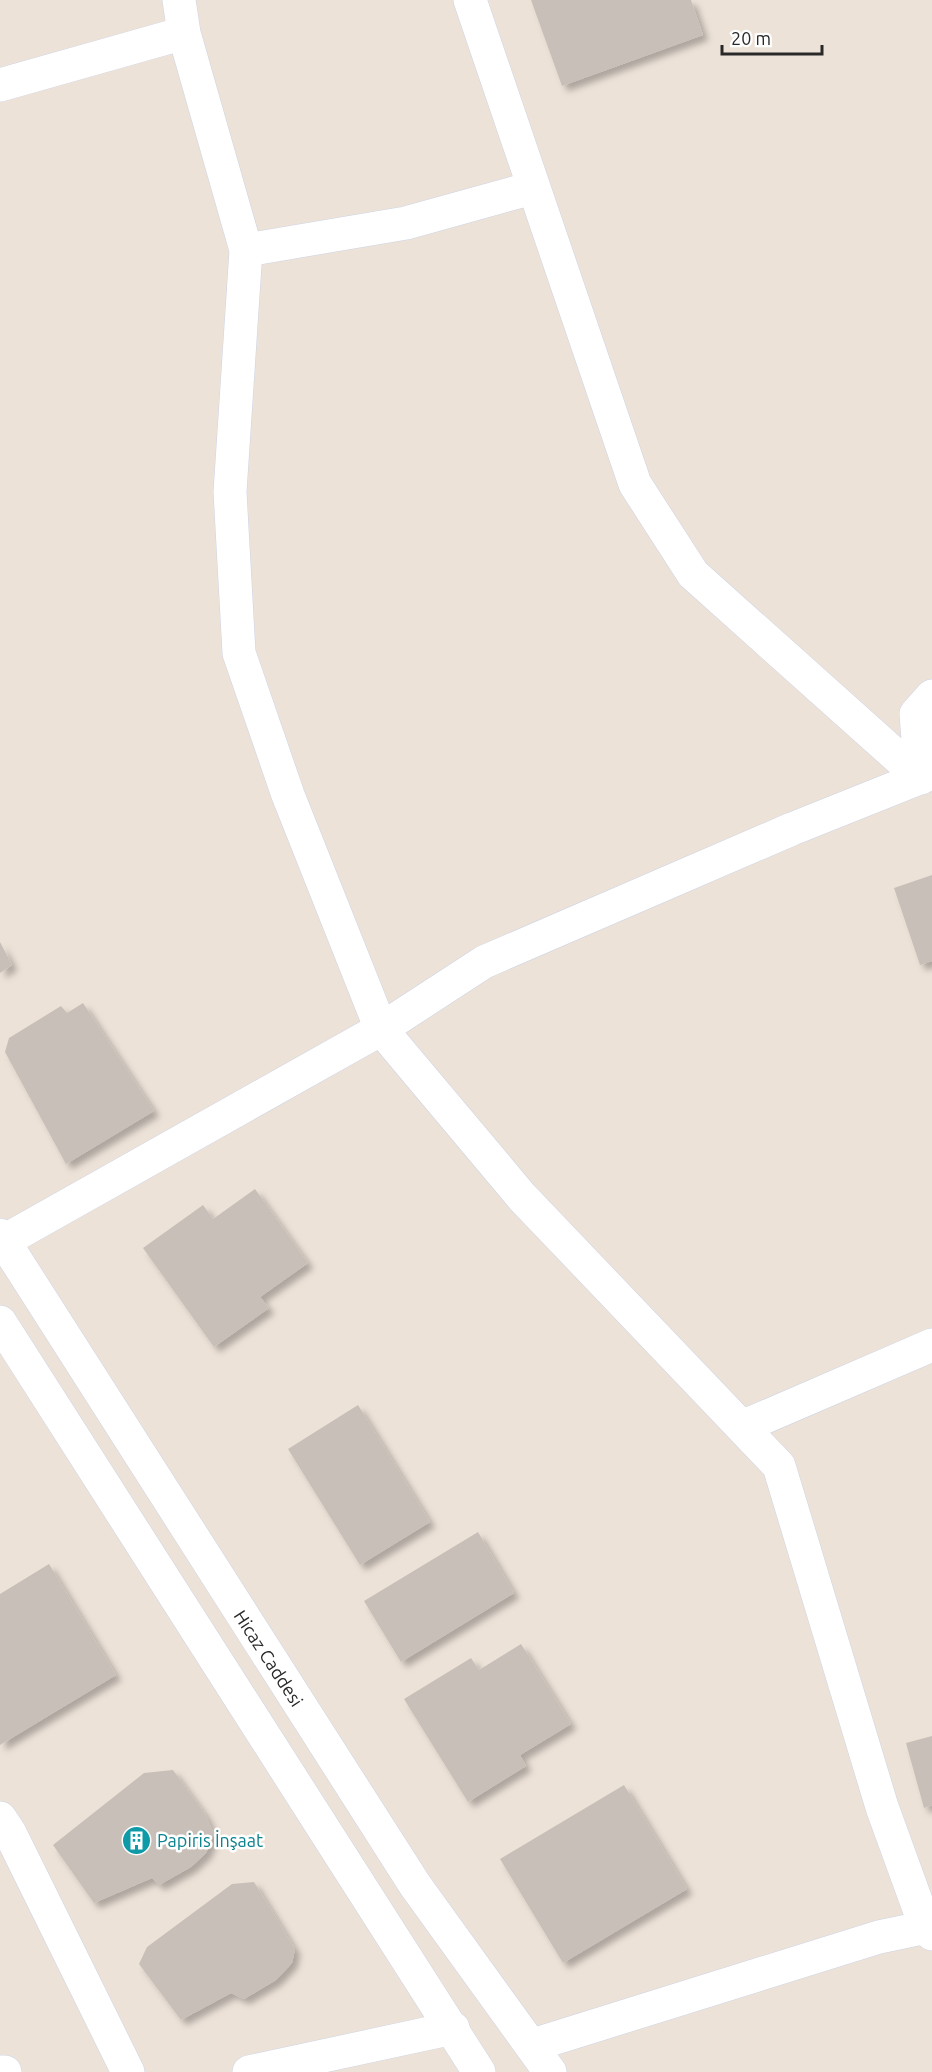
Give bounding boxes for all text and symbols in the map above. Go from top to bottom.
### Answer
scale bar [722,18,822,56]
text: 20 m [731,28,771,48]
street label: Hicaz Caddesi [231,1606,307,1710]
building icon: Papiris İnşaat [120,1824,152,1856]
place label: Papiris İnşaat [157,1830,263,1850]

